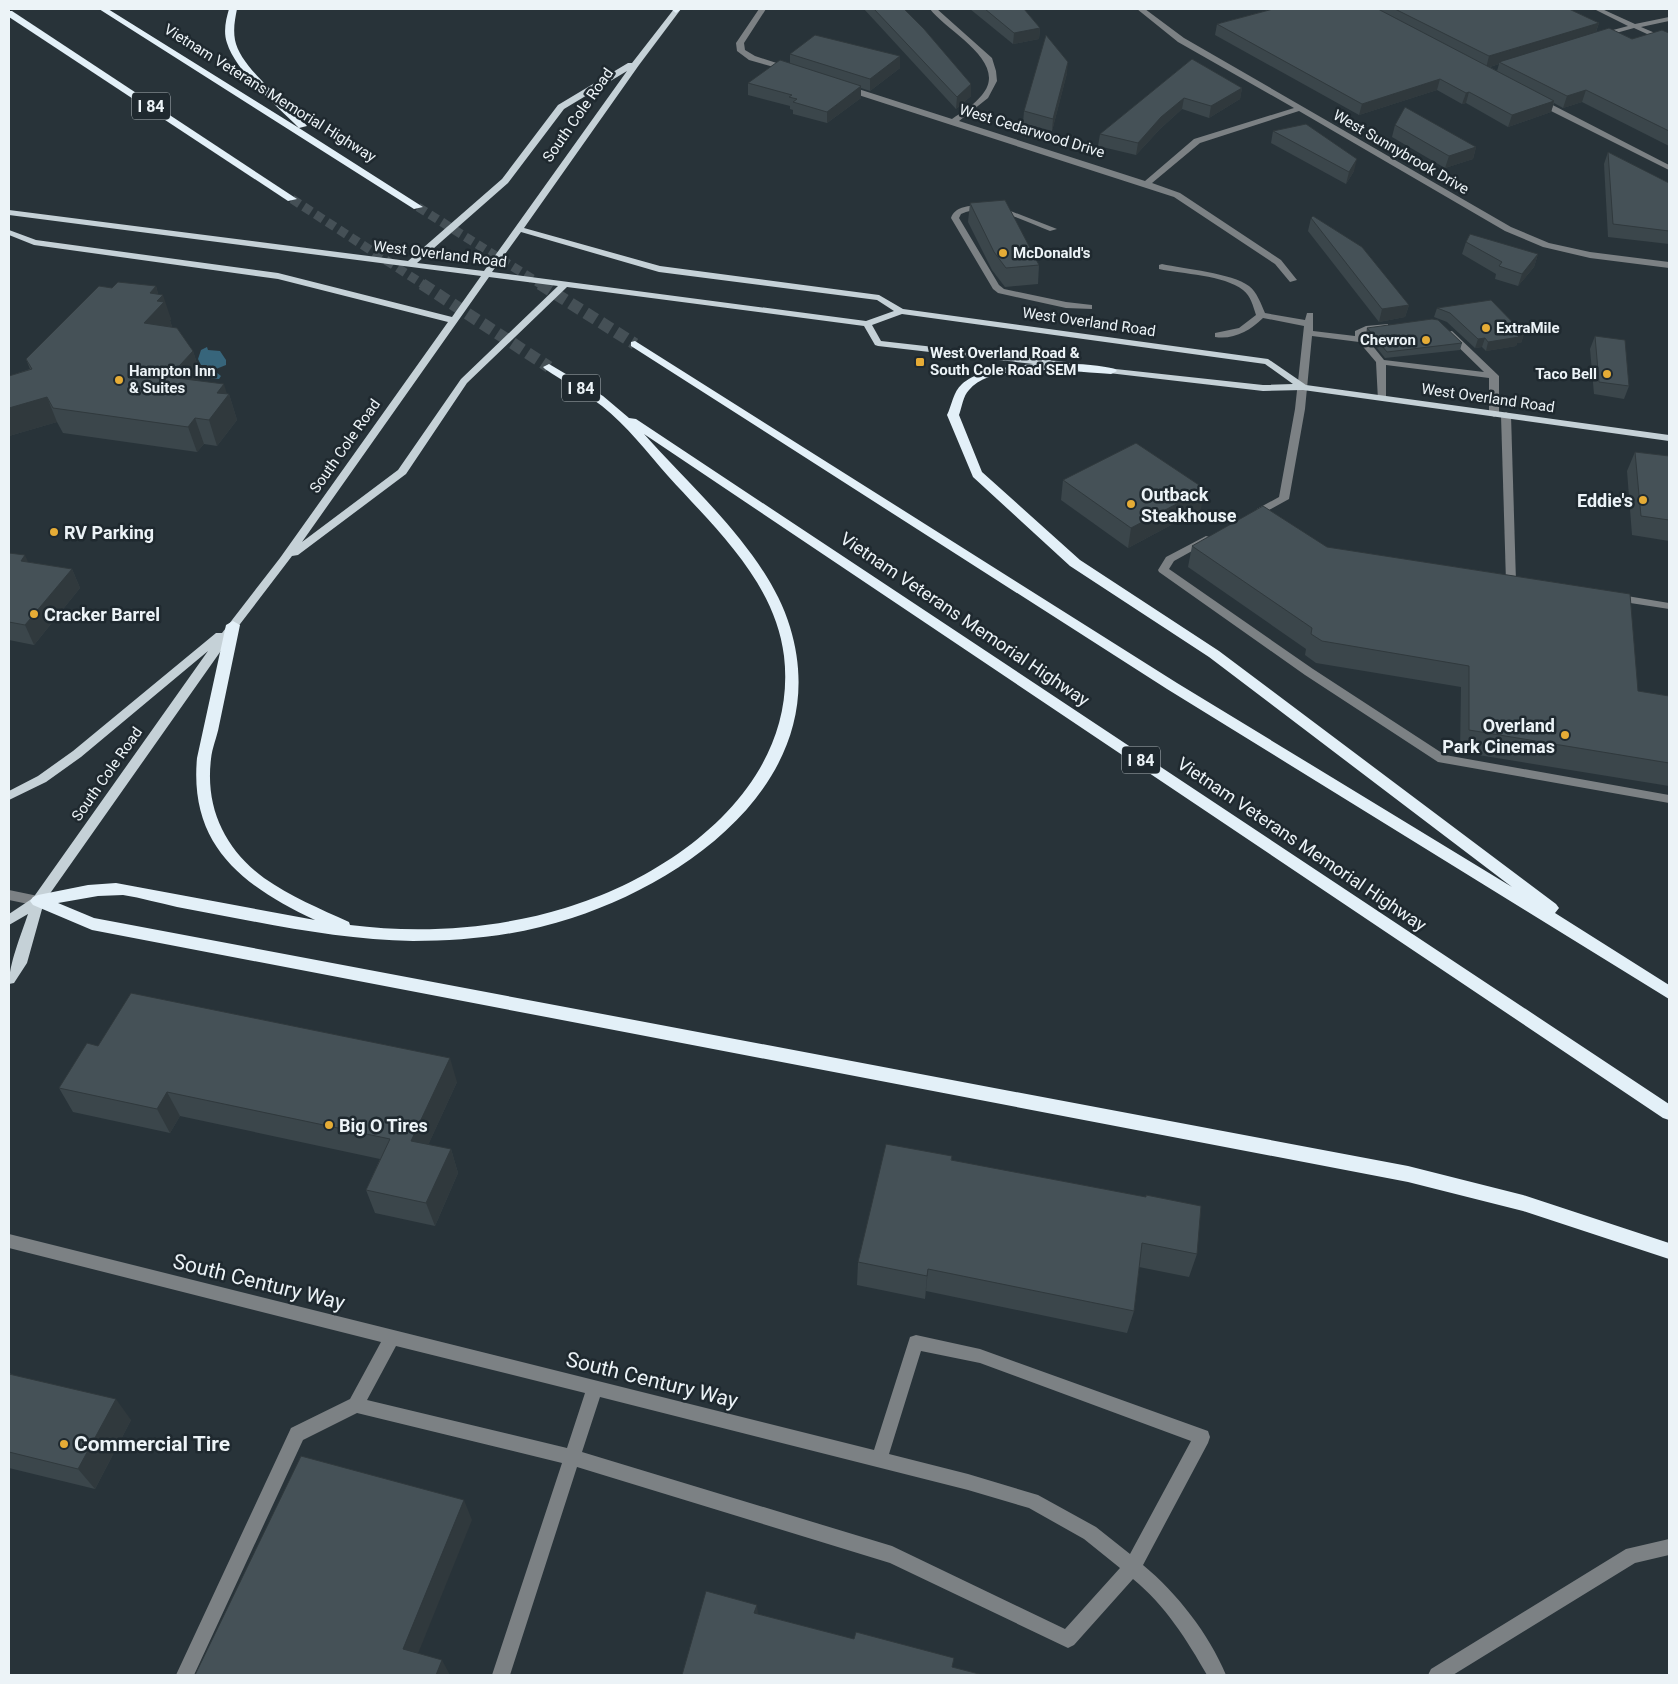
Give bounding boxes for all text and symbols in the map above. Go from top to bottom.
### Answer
street label: Vietnam Veterans Memorial Highway [161,20,379,166]
street label: South Cole Road [539,65,617,165]
road number: I 84 [132,92,170,120]
street label: West Cedarwood Drive [957,100,1107,162]
street label: West Sunnybrook Drive [1330,106,1472,198]
street label: West Overland Road [372,237,508,271]
place label: McDonald's [1013,244,1091,262]
marker: McDonald's [997,247,1009,259]
street label: West Overland Road [1021,304,1157,340]
place label: ExtraMile [1496,319,1560,337]
marker: ExtraMile [1480,322,1492,334]
place label: Chevron [1360,331,1416,349]
marker: Chevron [1420,334,1432,346]
place label: West Overland Road & South Cole Road SEM [930,344,1080,379]
marker: West Overland Road & South Cole Road SEM [914,356,926,368]
place label: Hampton Inn & Suites [129,362,216,397]
place label: Taco Bell [1535,365,1597,383]
marker: Taco Bell [1601,368,1613,380]
marker: Hampton Inn & Suites [113,374,125,386]
road number: I 84 [562,374,600,402]
street label: West Overland Road [1420,380,1556,416]
street label: South Cole Road [306,396,384,496]
place label: Outback Steakhouse [1141,484,1237,526]
place label: Eddie's [1577,490,1633,511]
marker: Eddie's [1637,494,1649,506]
marker: Outback Steakhouse [1125,498,1137,510]
place label: RV Parking [64,522,154,543]
marker: RV Parking [48,526,60,538]
street label: Vietnam Veterans Memorial Highway [836,528,1094,711]
place label: Cracker Barrel [44,604,160,625]
marker: Cracker Barrel [28,608,40,620]
place label: Overland Park Cinemas [1442,715,1555,757]
street label: South Cole Road [68,724,146,824]
marker: Overland Park Cinemas [1559,729,1571,741]
road number: I 84 [1122,746,1160,774]
street label: Vietnam Veterans Memorial Highway [1173,753,1431,936]
place label: Big O Tires [339,1115,428,1136]
marker: Big O Tires [323,1119,335,1131]
street label: South Century Way [170,1249,348,1315]
street label: South Century Way [563,1347,741,1413]
place label: Commercial Tire [74,1432,230,1456]
marker: Commercial Tire [58,1438,70,1450]

